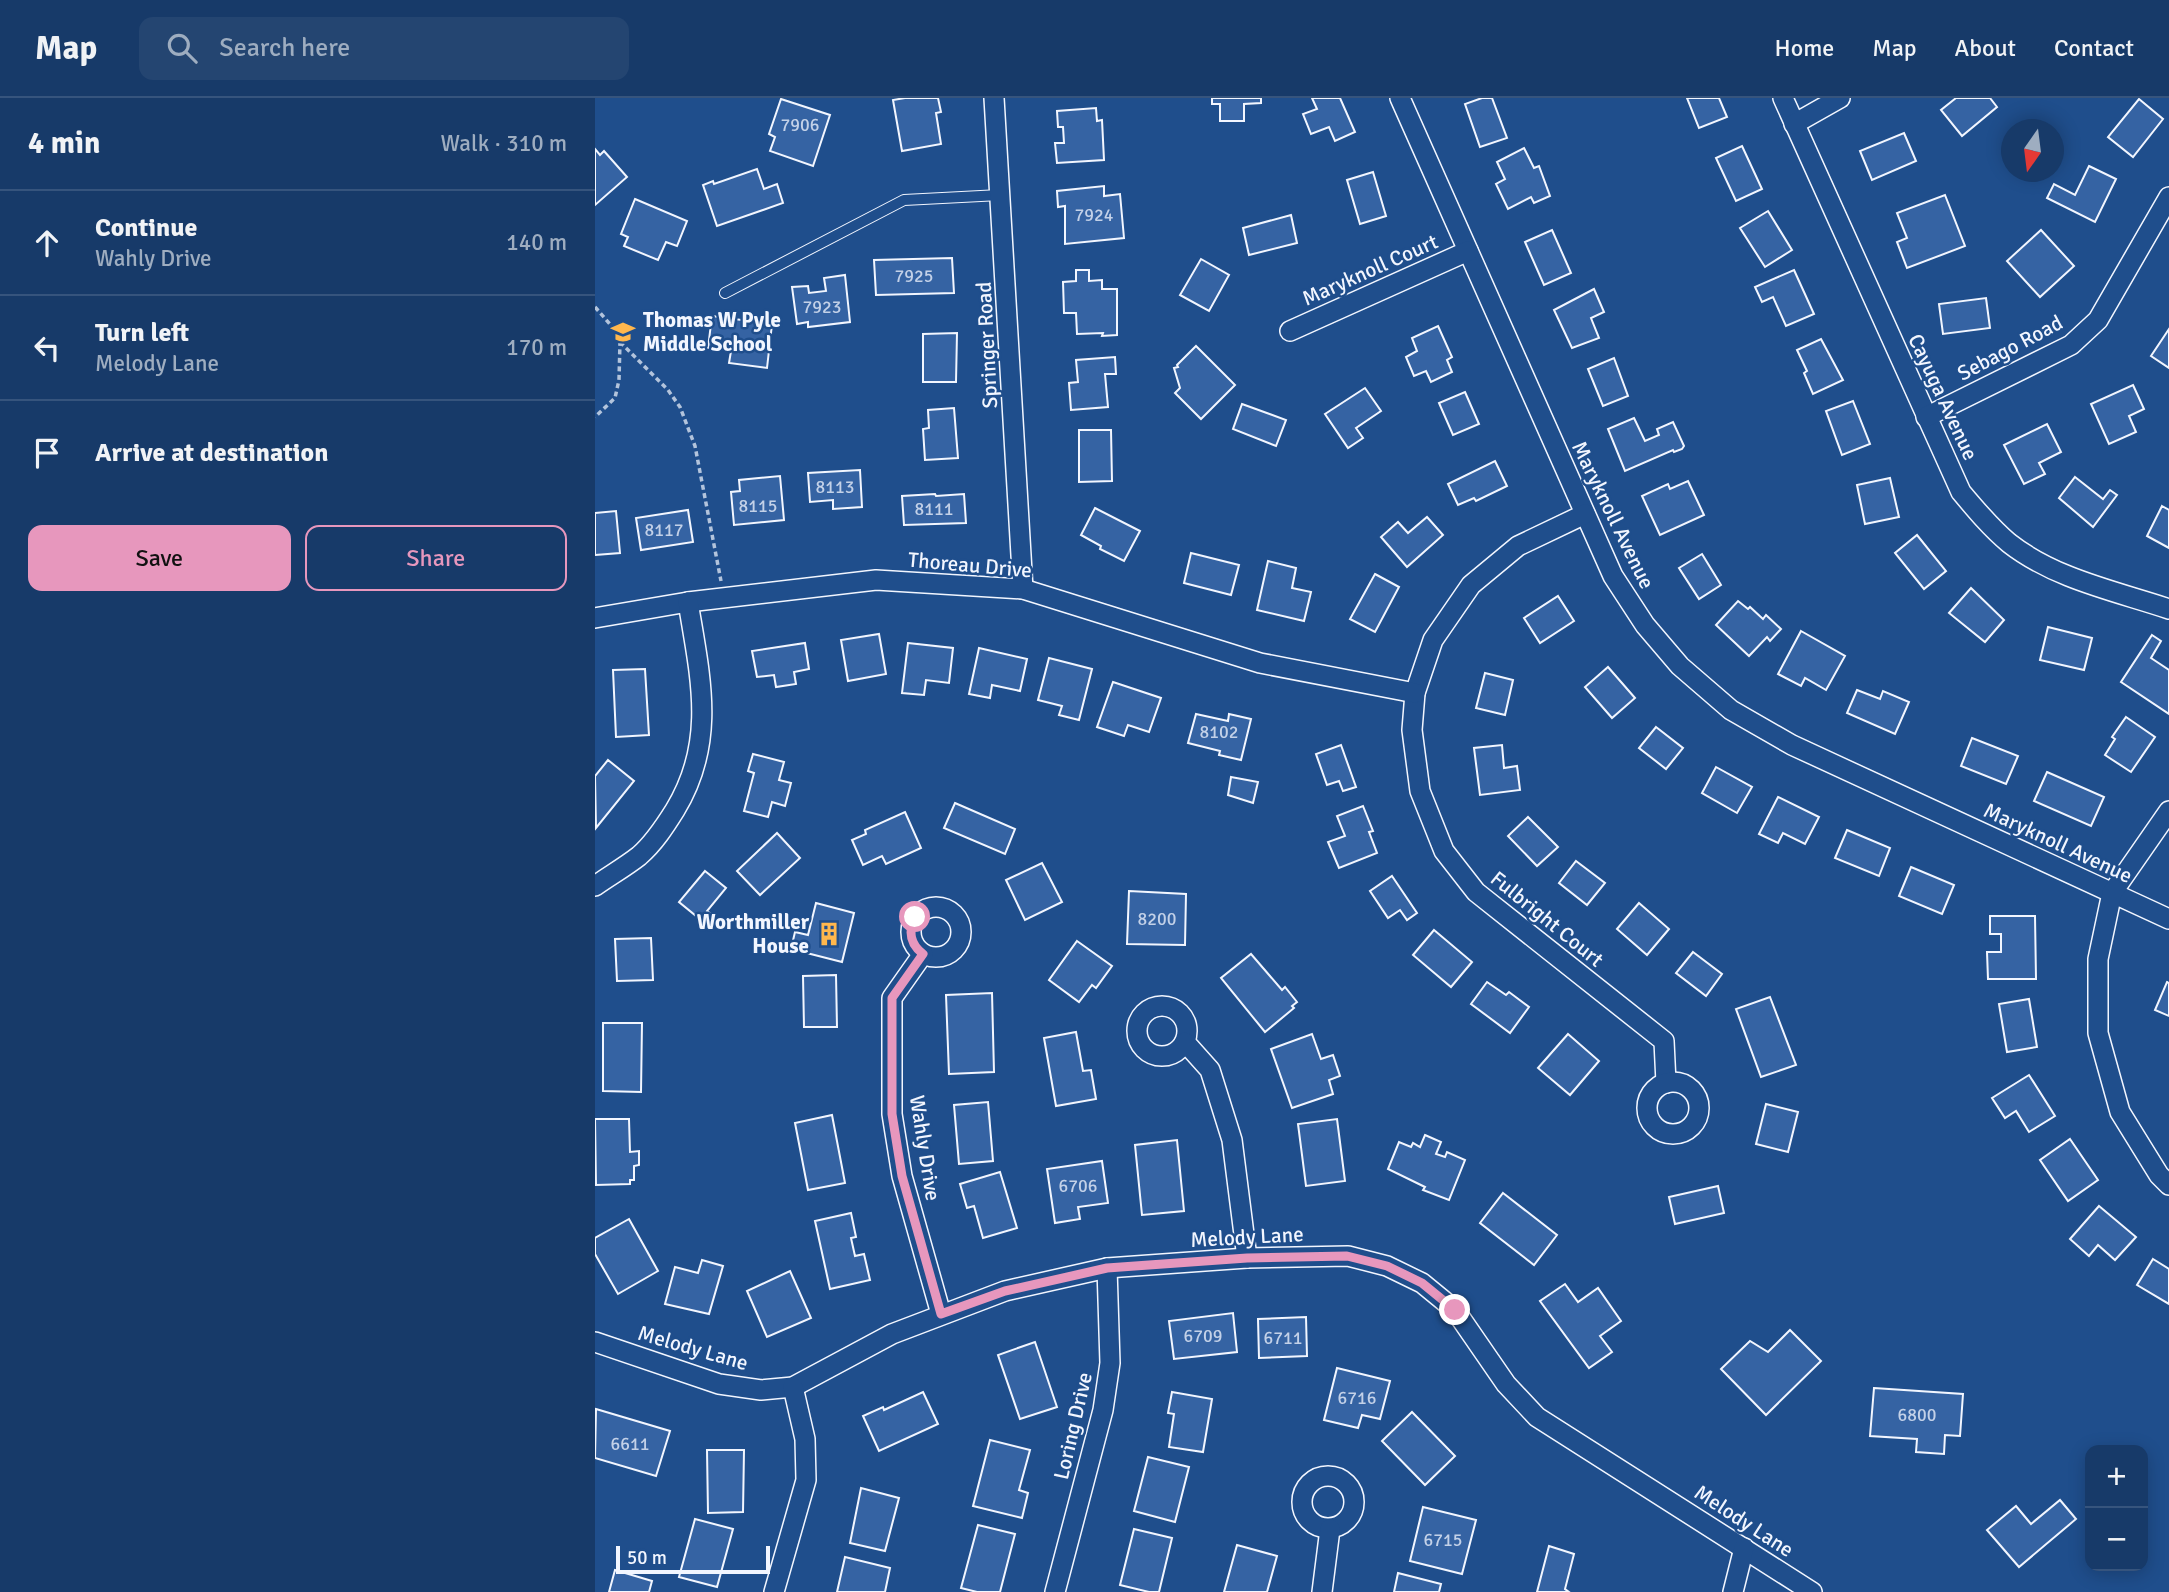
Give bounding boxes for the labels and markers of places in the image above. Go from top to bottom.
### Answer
place label: Thomas W Pyle Middle School [643,307,781,357]
school or university icon: Thomas W Pyle Middle School [609,318,637,346]
place label: Worthmiller House [697,909,810,959]
building icon: Worthmiller House [815,920,843,948]

